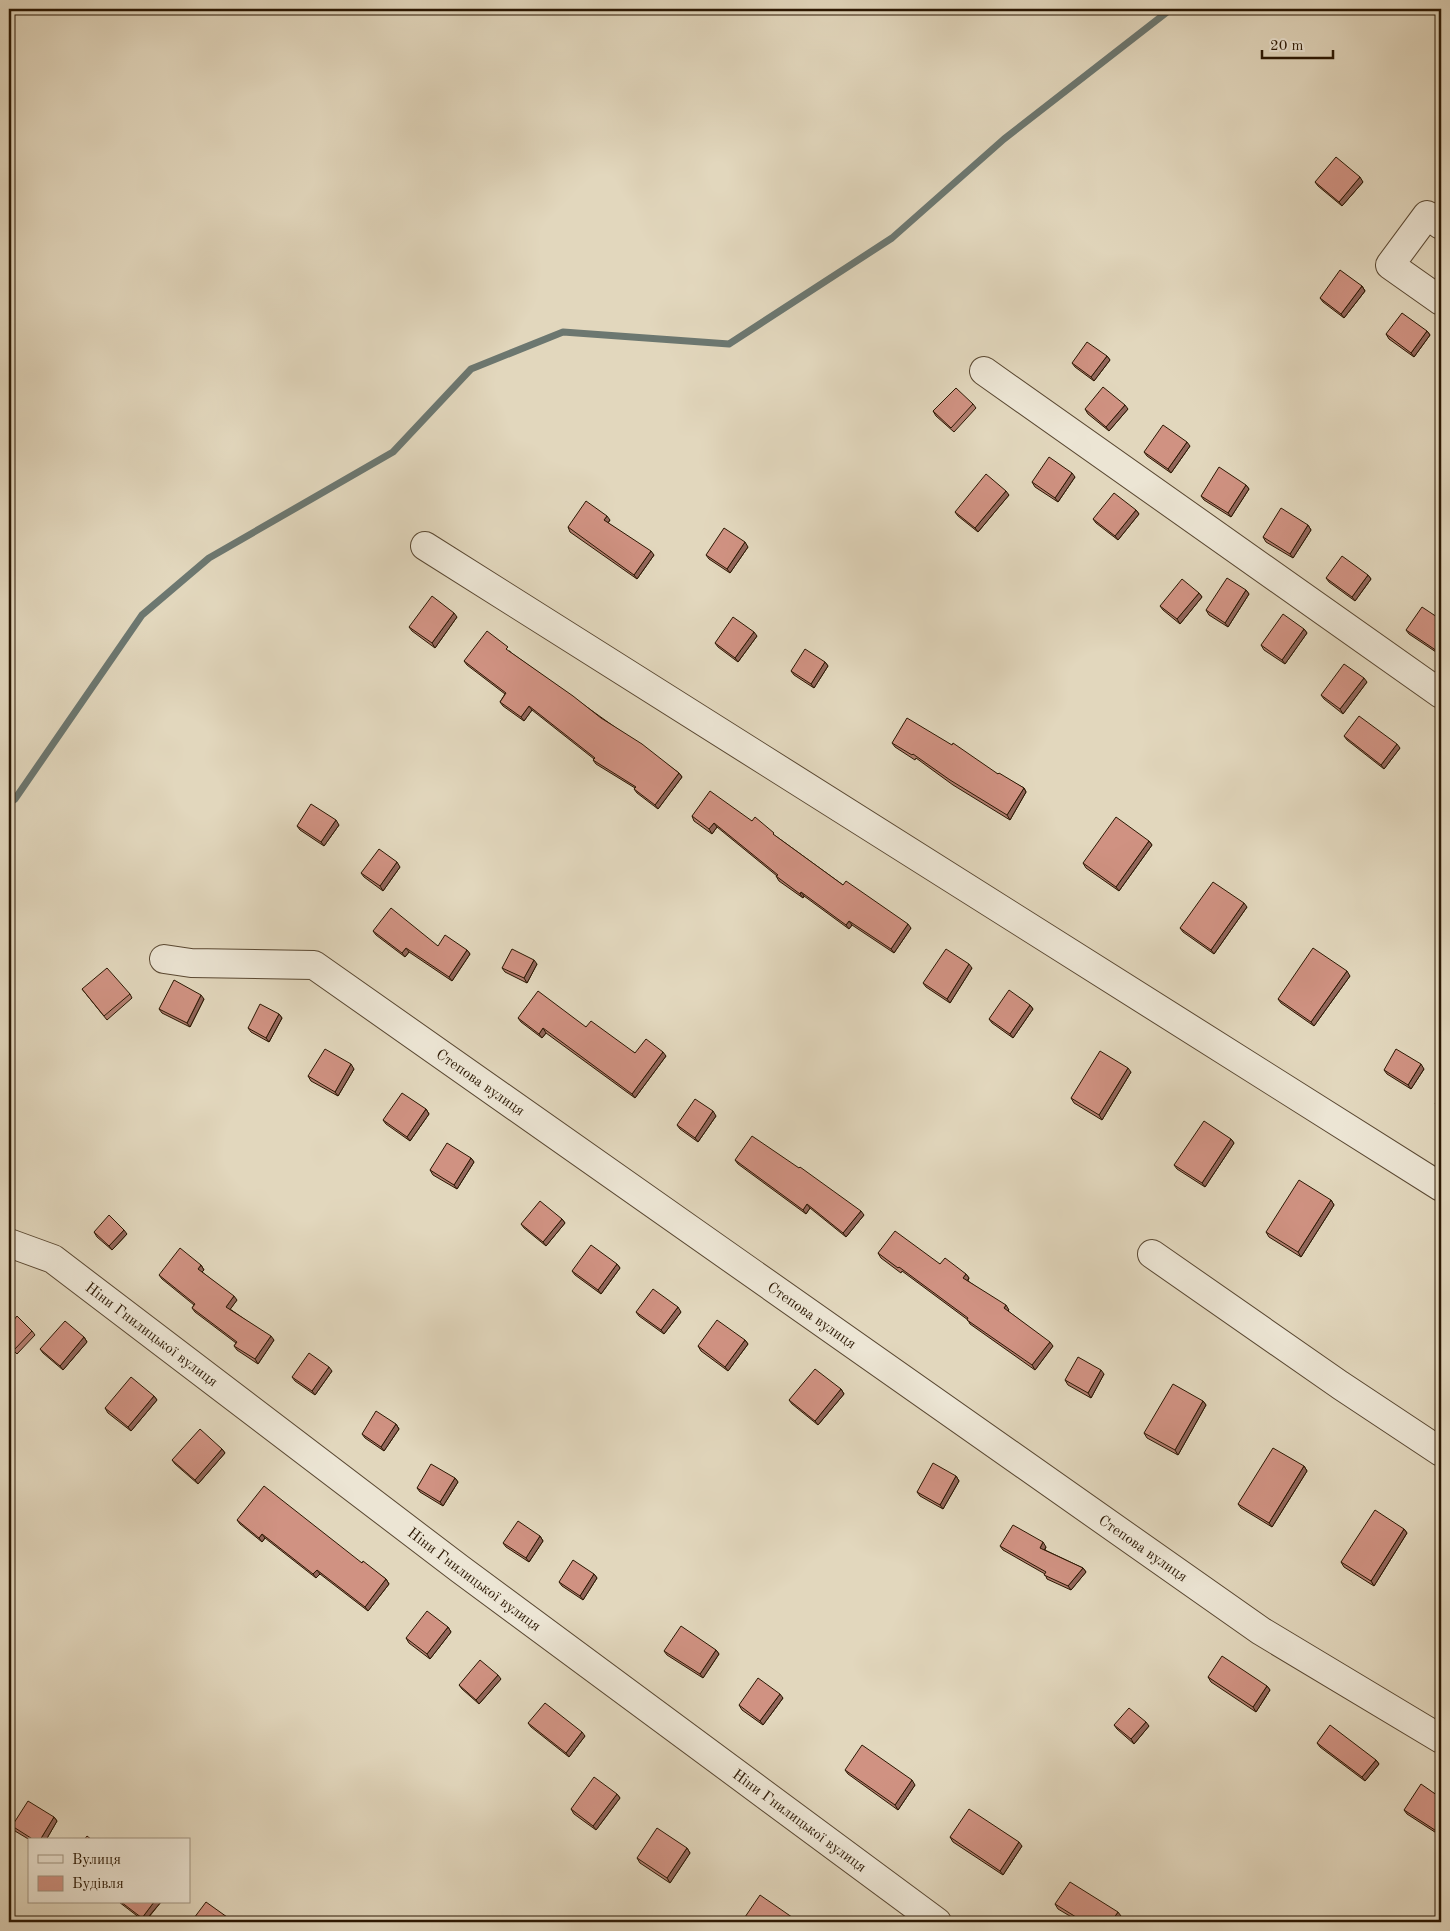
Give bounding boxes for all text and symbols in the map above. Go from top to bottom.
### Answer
scale bar [1262,28,1334,60]
text: 20 m [1270,39,1304,54]
street label: Степова вулиця [433,1047,527,1120]
street label: Ніни Гнилицької вулиця [82,1280,220,1391]
street label: Степова вулиця [764,1280,858,1353]
street label: Степова вулиця [1095,1513,1190,1586]
street label: Ніни Гнилицької вулиця [404,1526,543,1635]
street label: Ніни Гнилицької вулиця [729,1767,869,1876]
legend [28,1838,190,1904]
text: Вулиця [72,1853,121,1868]
text: Будівля [72,1877,124,1892]

